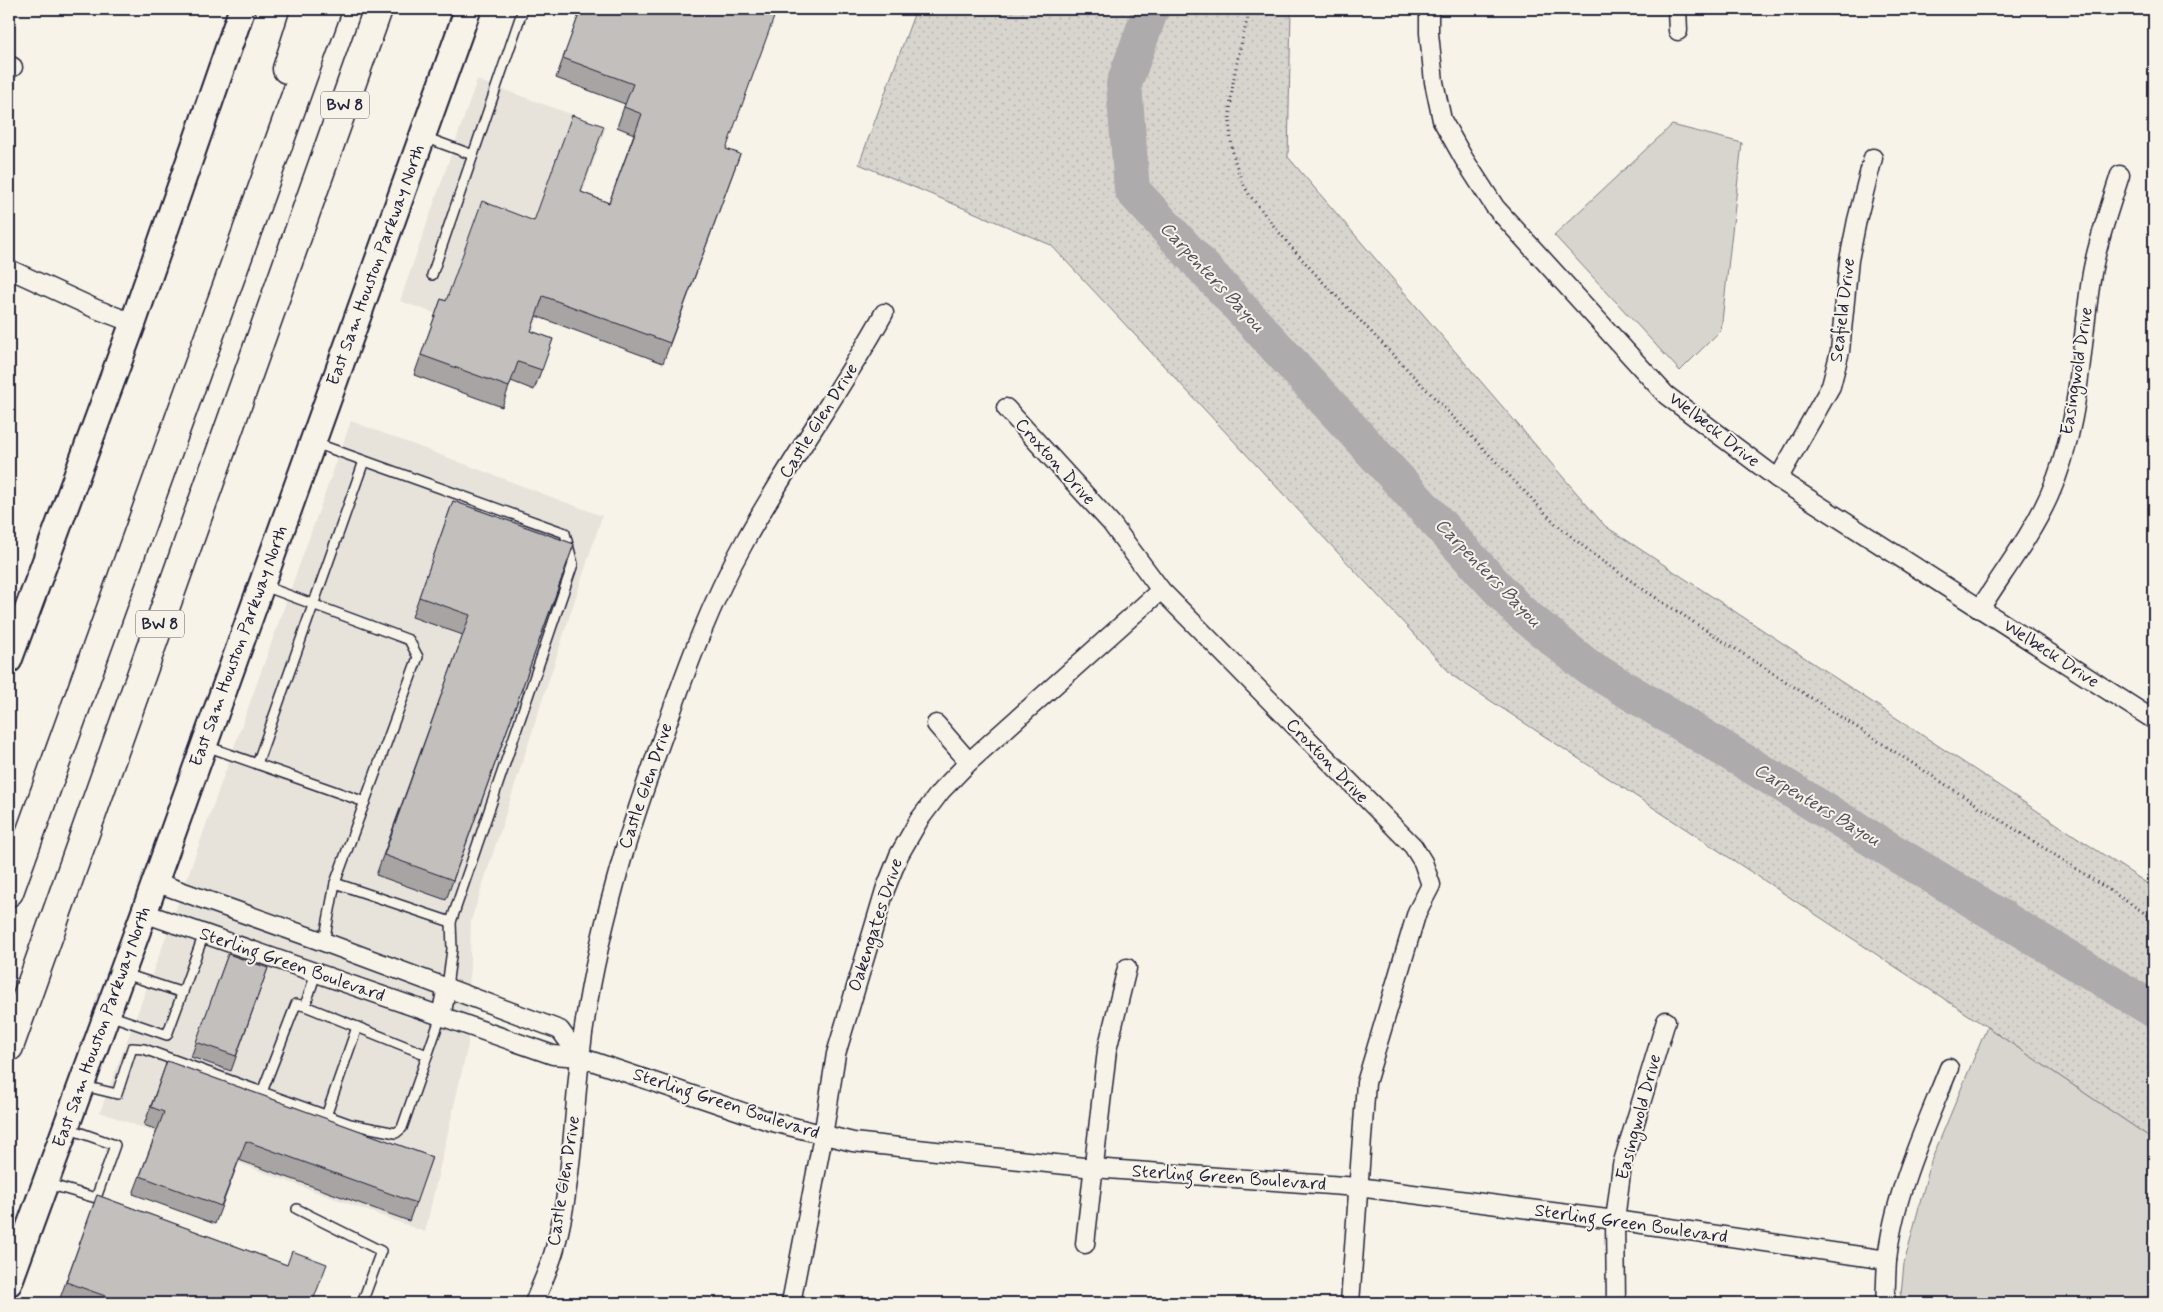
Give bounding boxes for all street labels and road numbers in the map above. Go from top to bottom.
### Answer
road number: BW 8 [321,92,369,118]
street label: East Sam Houston Parkway North [321,141,431,389]
street label: Seafield Drive [1825,257,1861,363]
street label: Easingwold Drive [2055,305,2100,437]
street label: Castle Glen Drive [774,359,864,483]
street label: Welbeck Drive [1663,387,1765,473]
street label: Croxton Drive [1009,413,1101,511]
street label: East Sam Houston Parkway North [184,522,294,770]
road number: BW 8 [136,610,184,638]
street label: Welbeck Drive [1998,614,2104,694]
street label: Croxton Drive [1280,713,1374,809]
street label: Castle Glen Drive [613,720,679,852]
street label: Oakengates Drive [843,855,910,995]
street label: East Sam Houston Parkway North [47,903,157,1151]
street label: Sterling Green Boulevard [195,922,388,1010]
street label: Easingwold Drive [1611,1052,1668,1183]
street label: Sterling Green Boulevard [629,1063,822,1147]
street label: Castle Glen Drive [542,1114,586,1248]
street label: Sterling Green Boulevard [1131,1159,1327,1199]
street label: Sterling Green Boulevard [1533,1199,1729,1251]

